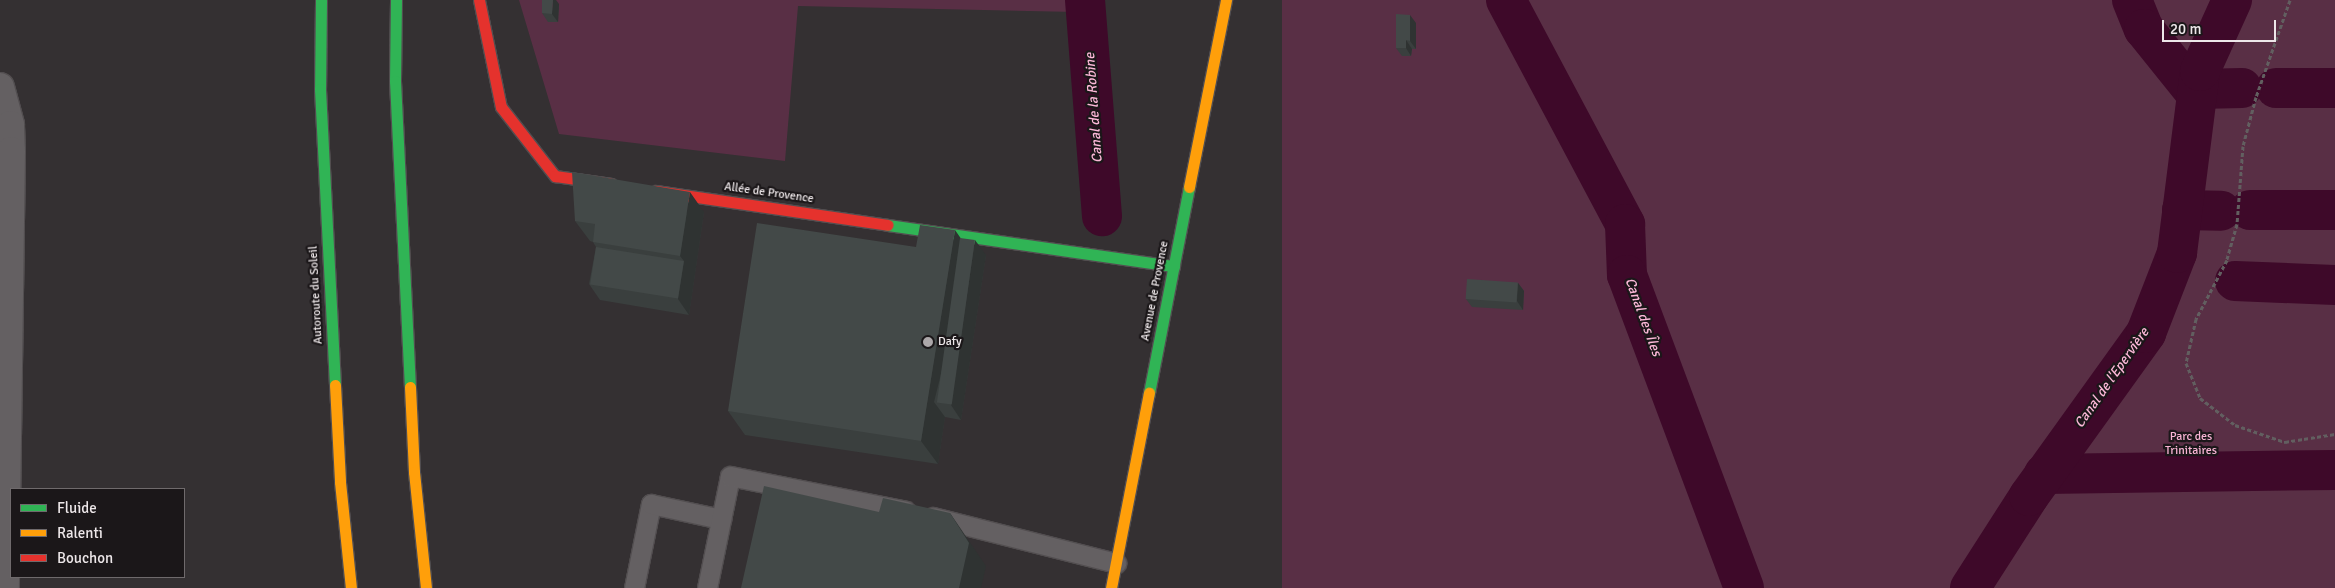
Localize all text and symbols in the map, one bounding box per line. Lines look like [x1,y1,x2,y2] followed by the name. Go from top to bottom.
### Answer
[2165,10,2279,42] scale bar
[2170,20,2201,38] text: 20 m
[1082,52,1106,164] water label: Canal de la Robine
[723,180,815,206] street label: Allée de Provence
[1138,240,1172,342] street label: Avenue de Provence
[306,245,326,345] street label: Autoroute du Soleil
[1621,275,1665,359] water label: Canal des Îles
[2071,325,2153,431] water label: Canal de l'Epervière
[938,335,962,349] place label: Dafy
[922,336,934,348] marker: Dafy
[2165,430,2217,458] park label: Parc des Trinitaires
[10,488,185,578] legend
[57,499,97,517] text: Fluide
[57,524,103,542] text: Ralenti
[57,549,113,567] text: Bouchon

